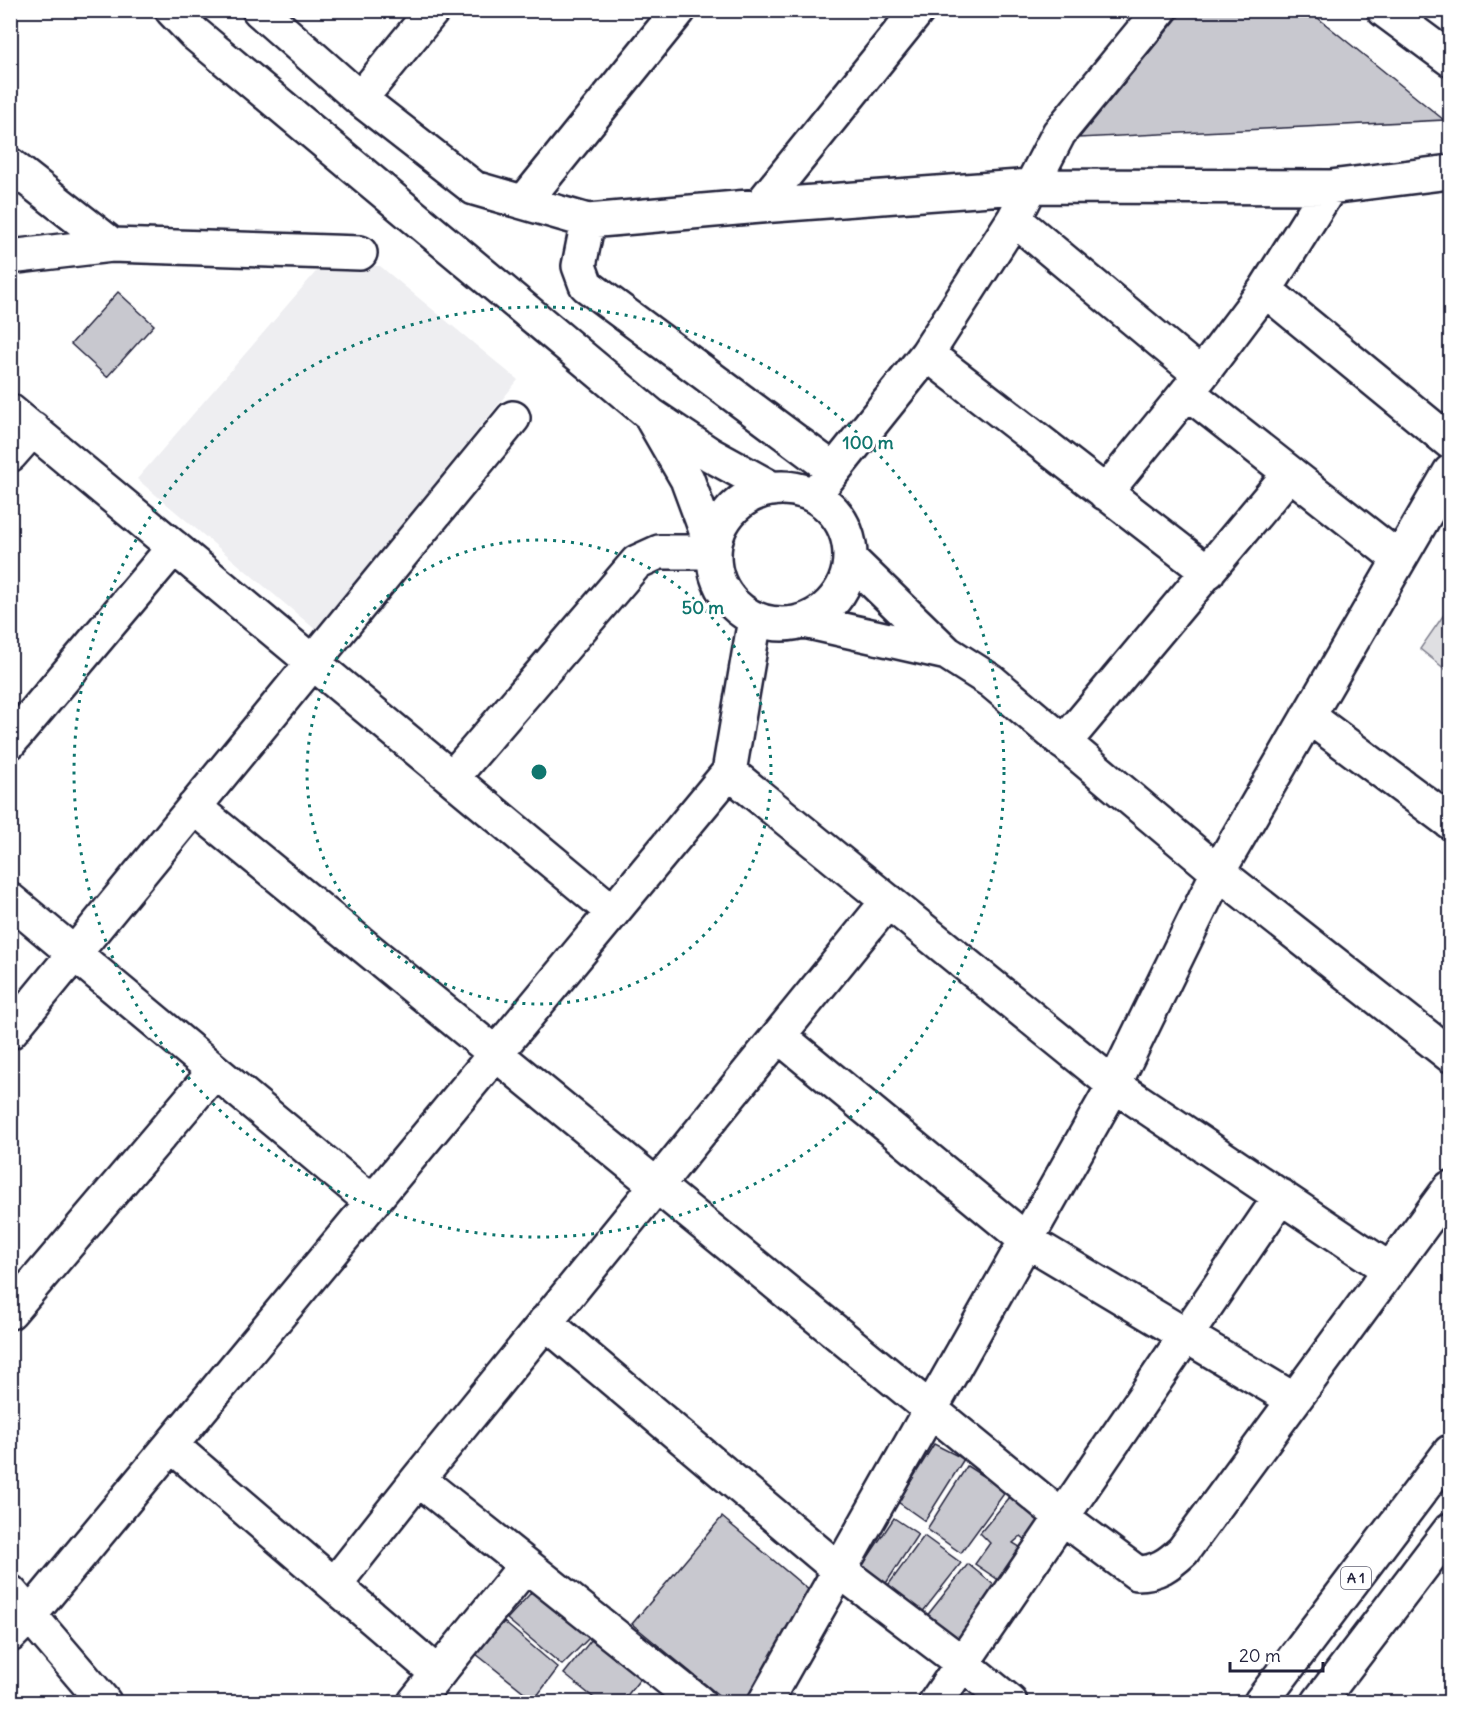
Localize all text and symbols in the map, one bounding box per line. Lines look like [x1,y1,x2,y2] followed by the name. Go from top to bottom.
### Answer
[843,431,894,454] text: 100 m
[682,596,724,619] text: 50 m
[529,762,549,782] centre of rings
[1341,1567,1371,1589] road number: A 1
[1230,1635,1323,1673] scale bar
[1239,1644,1281,1667] text: 20 m

